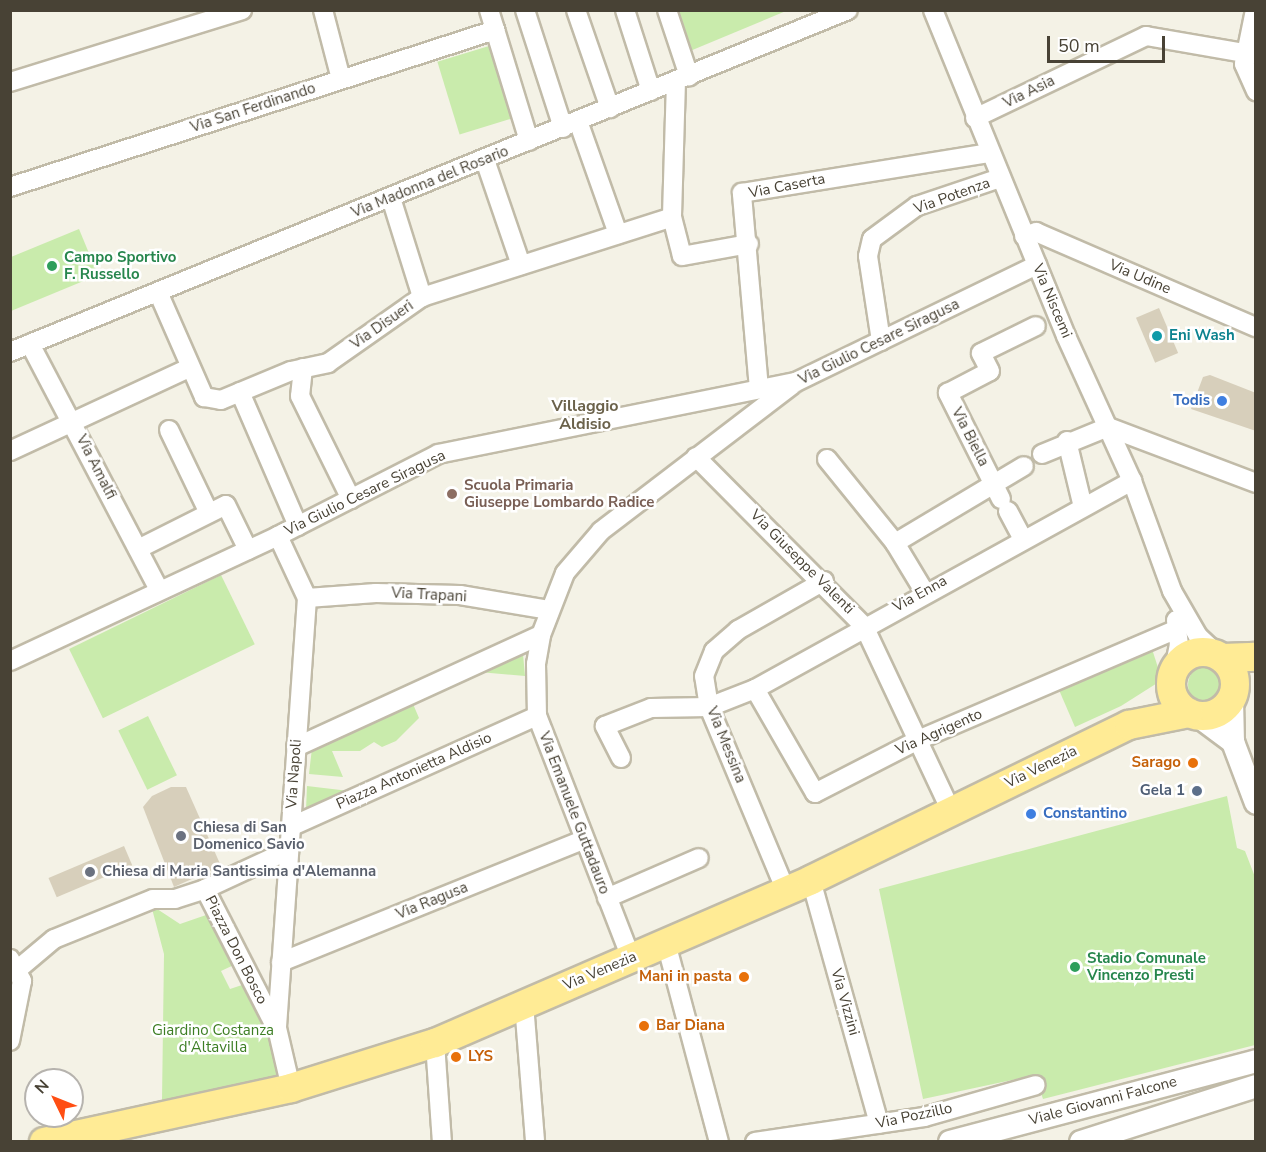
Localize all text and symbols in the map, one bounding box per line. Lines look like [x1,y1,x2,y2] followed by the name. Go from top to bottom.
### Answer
[1050,24,1168,62] scale bar
[1058,34,1100,58] text: 50 m
[1000,72,1058,112] street label: Via Asia
[188,79,318,137] street label: Via San Ferdinando
[349,142,511,222] street label: Via Madonna del Rosario
[747,170,827,202] street label: Via Caserta
[912,174,992,218] street label: Via Potenza
[64,248,176,283] place label: Campo Sportivo F. Russello
[1106,256,1174,298] street label: Via Udine
[45,259,59,273] marker: Campo Sportivo F. Russello
[1028,261,1076,341] street label: Via Niscemi
[796,295,962,389] street label: Via Giulio Cesare Siragusa
[347,297,417,353] street label: Via Disueri
[1169,327,1235,345] place label: Eni Wash
[1150,329,1164,343] marker: Eni Wash
[1173,392,1210,410] place label: Todis
[1215,394,1229,408] marker: Todis
[551,396,619,434] district label: Villaggio Aldisio
[947,404,993,470] street label: Via Biella
[72,432,120,502] street label: Via Amalfi
[282,446,448,540] street label: Via Giulio Cesare Siragusa
[464,476,654,511] place label: Scuola Primaria Giuseppe Lombardo Radice
[445,487,459,501] marker: Scuola Primaria Giuseppe Lombardo Radice
[746,506,858,618] street label: Via Giuseppe Valenti
[890,572,950,616] street label: Via Enna
[391,584,467,606] street label: Via Trapani
[703,704,749,786] street label: Via Messina
[893,705,985,759] street label: Via Agrigento
[334,729,494,813] street label: Piazza Antonietta Aldisio
[535,729,613,897] street label: Via Emanuele Guttadauro
[283,739,305,809] street label: Via Napoli
[1002,742,1080,792] street label: Via Venezia
[1132,754,1181,772] place label: Sarago
[1186,756,1200,770] marker: Sarago
[1140,782,1185,800] place label: Gela 1
[1190,784,1204,798] marker: Gela 1
[1043,805,1127,823] place label: Constantino
[1024,807,1038,821] marker: Constantino
[193,818,305,853] place label: Chiesa di San Domenico Savio
[174,829,188,843] marker: Chiesa di San Domenico Savio
[102,863,376,881] place label: Chiesa di Maria Santissima d'Alemanna
[83,865,97,879] marker: Chiesa di Maria Santissima d'Alemanna
[393,878,471,924] street label: Via Ragusa
[201,893,271,1007] street label: Piazza Don Bosco
[561,947,639,995] street label: Via Venezia
[1087,949,1206,984] place label: Stadio Comunale Vincenzo Presti
[1068,960,1082,974] marker: Stadio Comunale Vincenzo Presti
[827,966,863,1038] street label: Via Vizzini
[639,968,732,986] place label: Mani in pasta
[737,970,751,984] marker: Mani in pasta
[656,1017,725,1035] place label: Bar Diana
[637,1019,651,1033] marker: Bar Diana
[152,1021,274,1056] park label: Giardino Costanza d'Altavilla
[468,1048,493,1066] place label: LYS
[449,1050,463,1064] marker: LYS
[24,1068,84,1128] north arrow
[1027,1073,1179,1129] street label: Viale Giovanni Falcone
[30,1075,54,1099] text: N
[874,1099,954,1133] street label: Via Pozzillo

